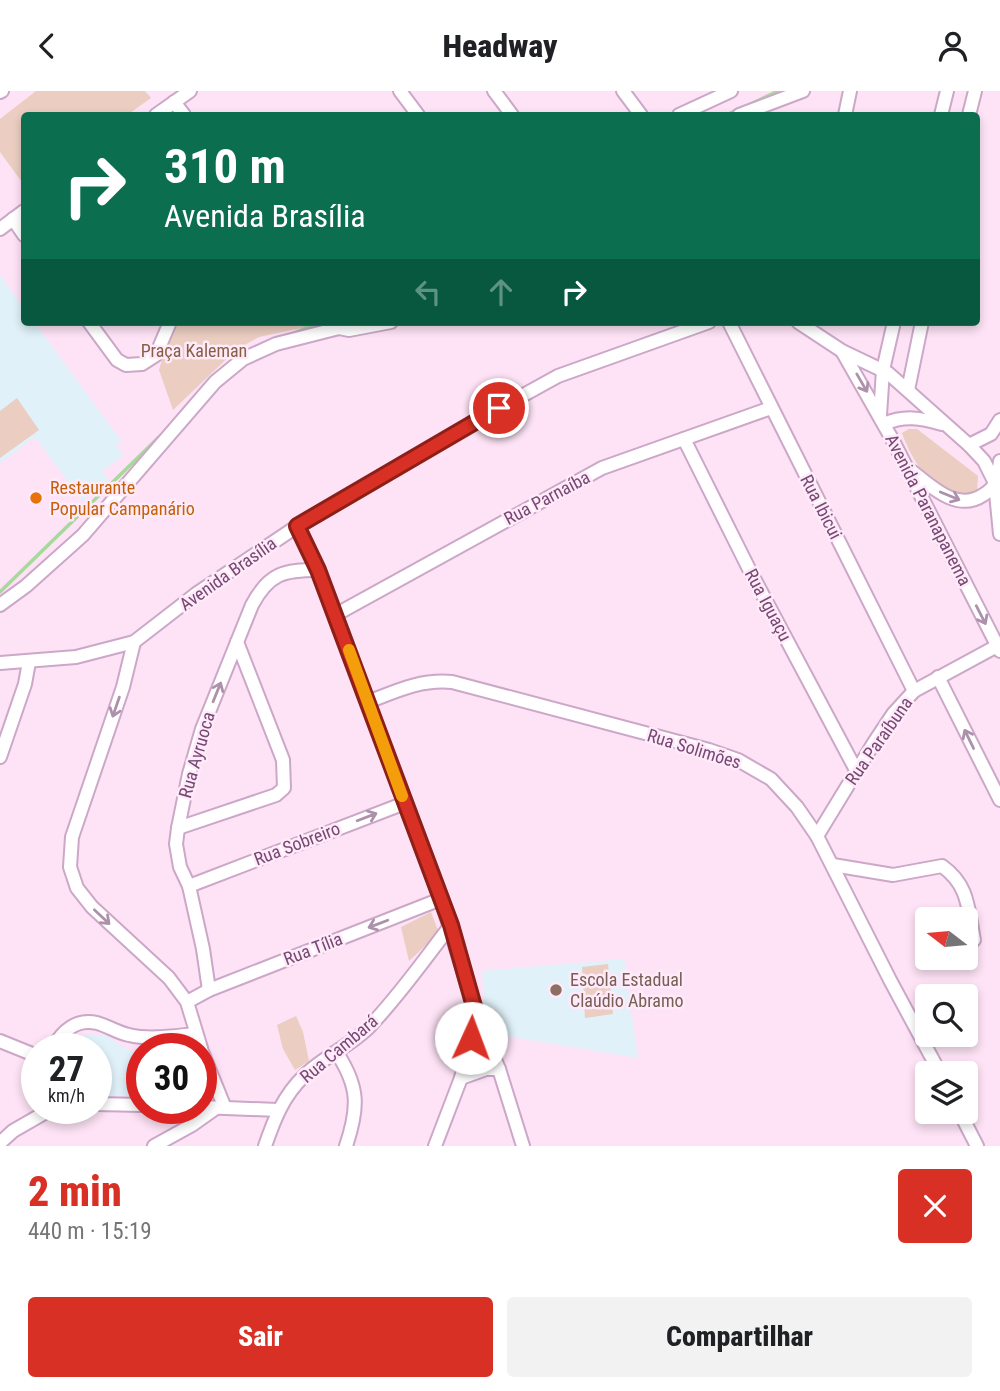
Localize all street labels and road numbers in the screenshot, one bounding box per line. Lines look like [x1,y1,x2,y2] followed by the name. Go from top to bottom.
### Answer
[881,431,976,589] street label: Avenida Paranapanema
[500,466,593,529] street label: Rua Parnaíba
[796,471,847,543] street label: Rua Ibicui
[175,532,280,615] street label: Avenida Brasília
[741,565,796,644] street label: Rua Iguaçu
[841,693,917,789] street label: Rua Paraíbuna
[174,709,219,800] street label: Rua Ayruoca
[645,724,744,773] street label: Rua Solimões
[251,818,343,870] street label: Rua Sobreiro
[281,928,345,969] street label: Rua Tília
[296,1010,382,1087] street label: Rua Cambará

